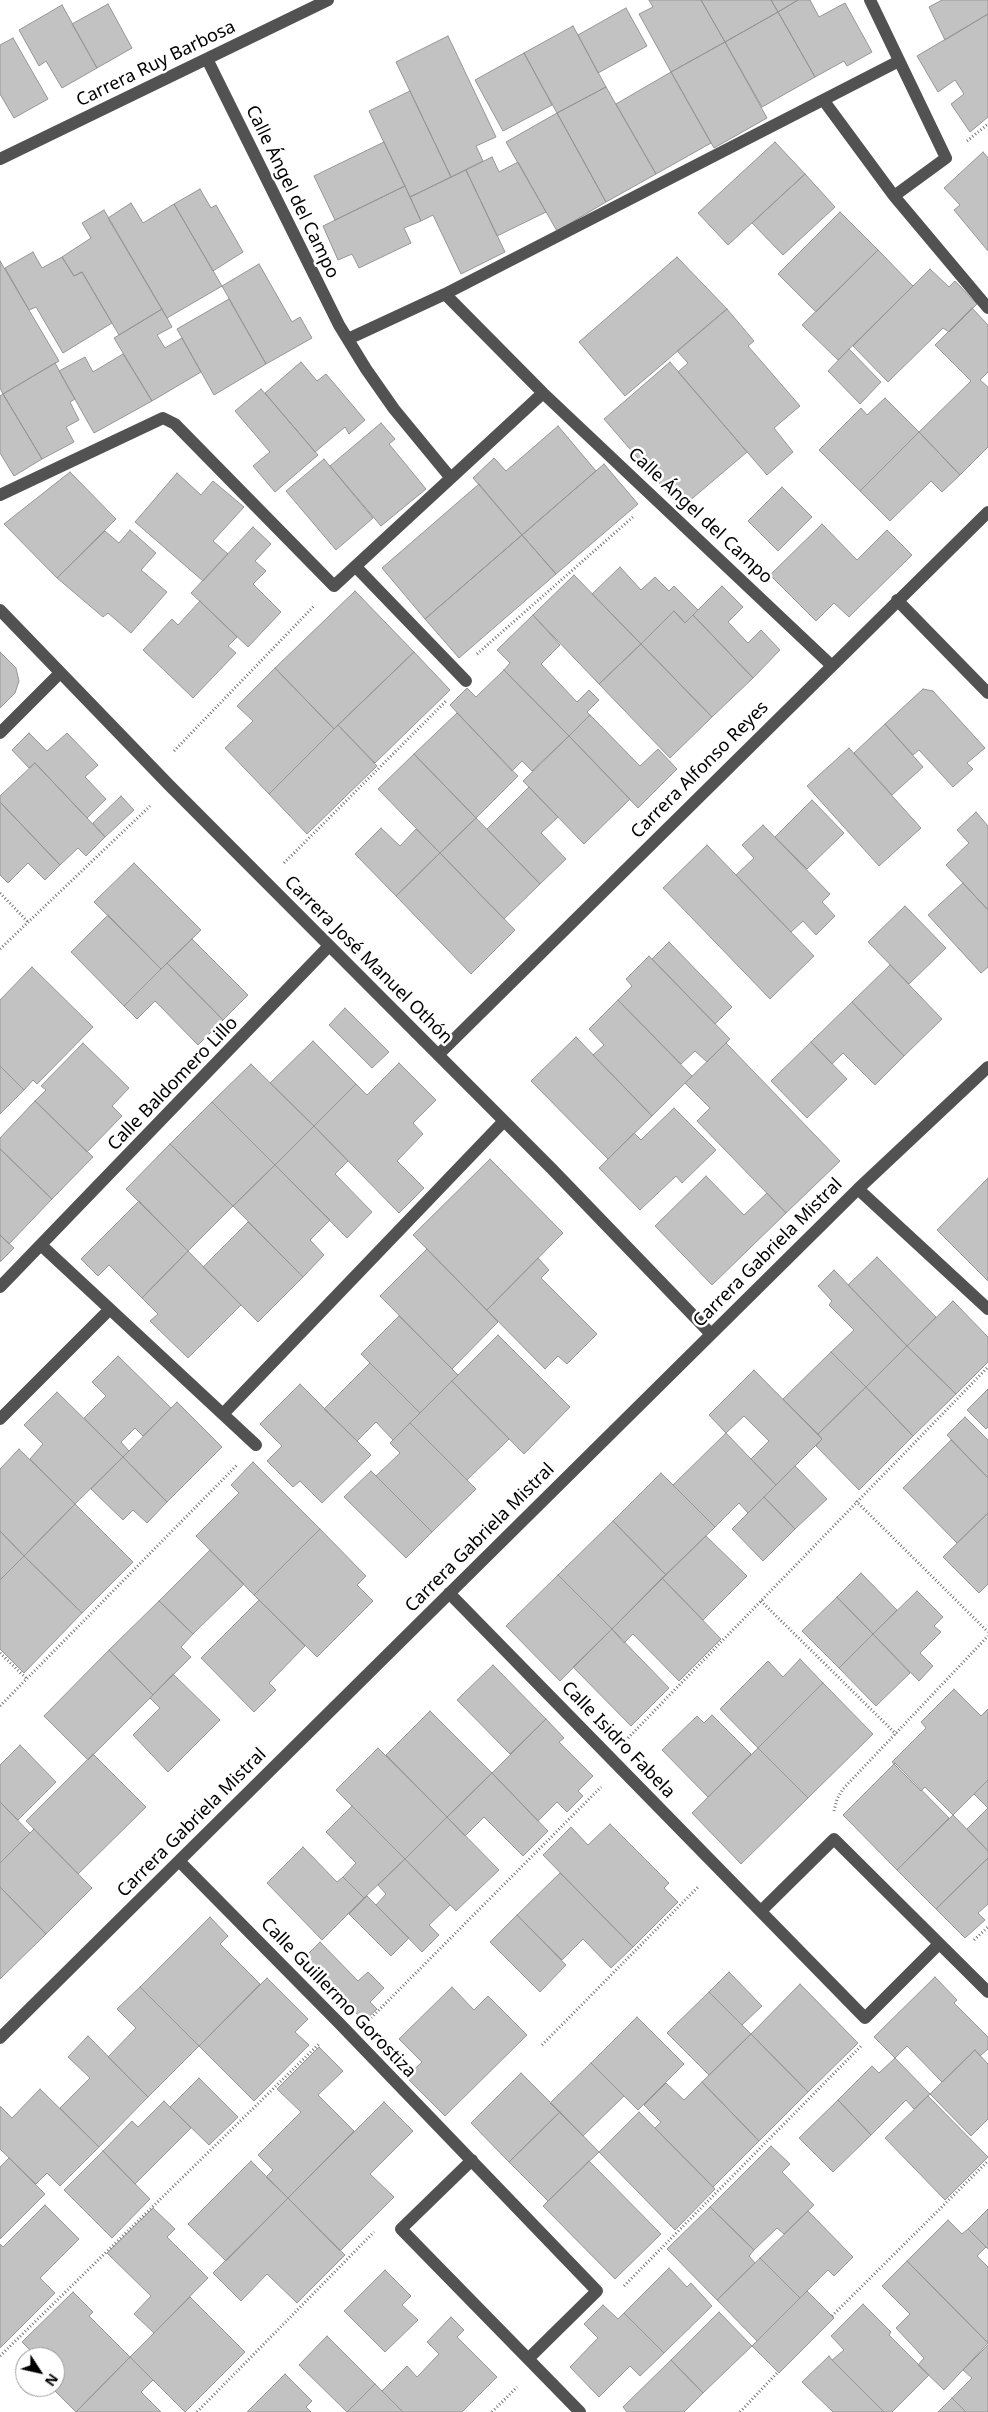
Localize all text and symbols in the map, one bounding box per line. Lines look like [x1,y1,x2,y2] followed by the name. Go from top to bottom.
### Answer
[73,16,239,112] street label: Carrera Ruy Barbosa
[241,102,343,282] street label: Calle Ángel del Campo
[623,443,777,589] street label: Calle Ángel del Campo
[627,697,773,843] street label: Carrera Alfonso Reyes
[279,871,457,1049] street label: Carrera José Manuel Othón
[103,1013,243,1155] street label: Calle Baldomero Lillo
[689,1174,847,1332] street label: Carrera Gabriela Mistral
[401,1459,559,1617] street label: Carrera Gabriela Mistral
[557,1677,679,1803] street label: Calle Isidro Fabela
[113,1744,271,1902] street label: Carrera Gabriela Mistral
[256,1914,420,2082] street label: Calle Guillermo Gorostiza
[15,2347,65,2397] north arrow
[41,2370,63,2390] text: N

